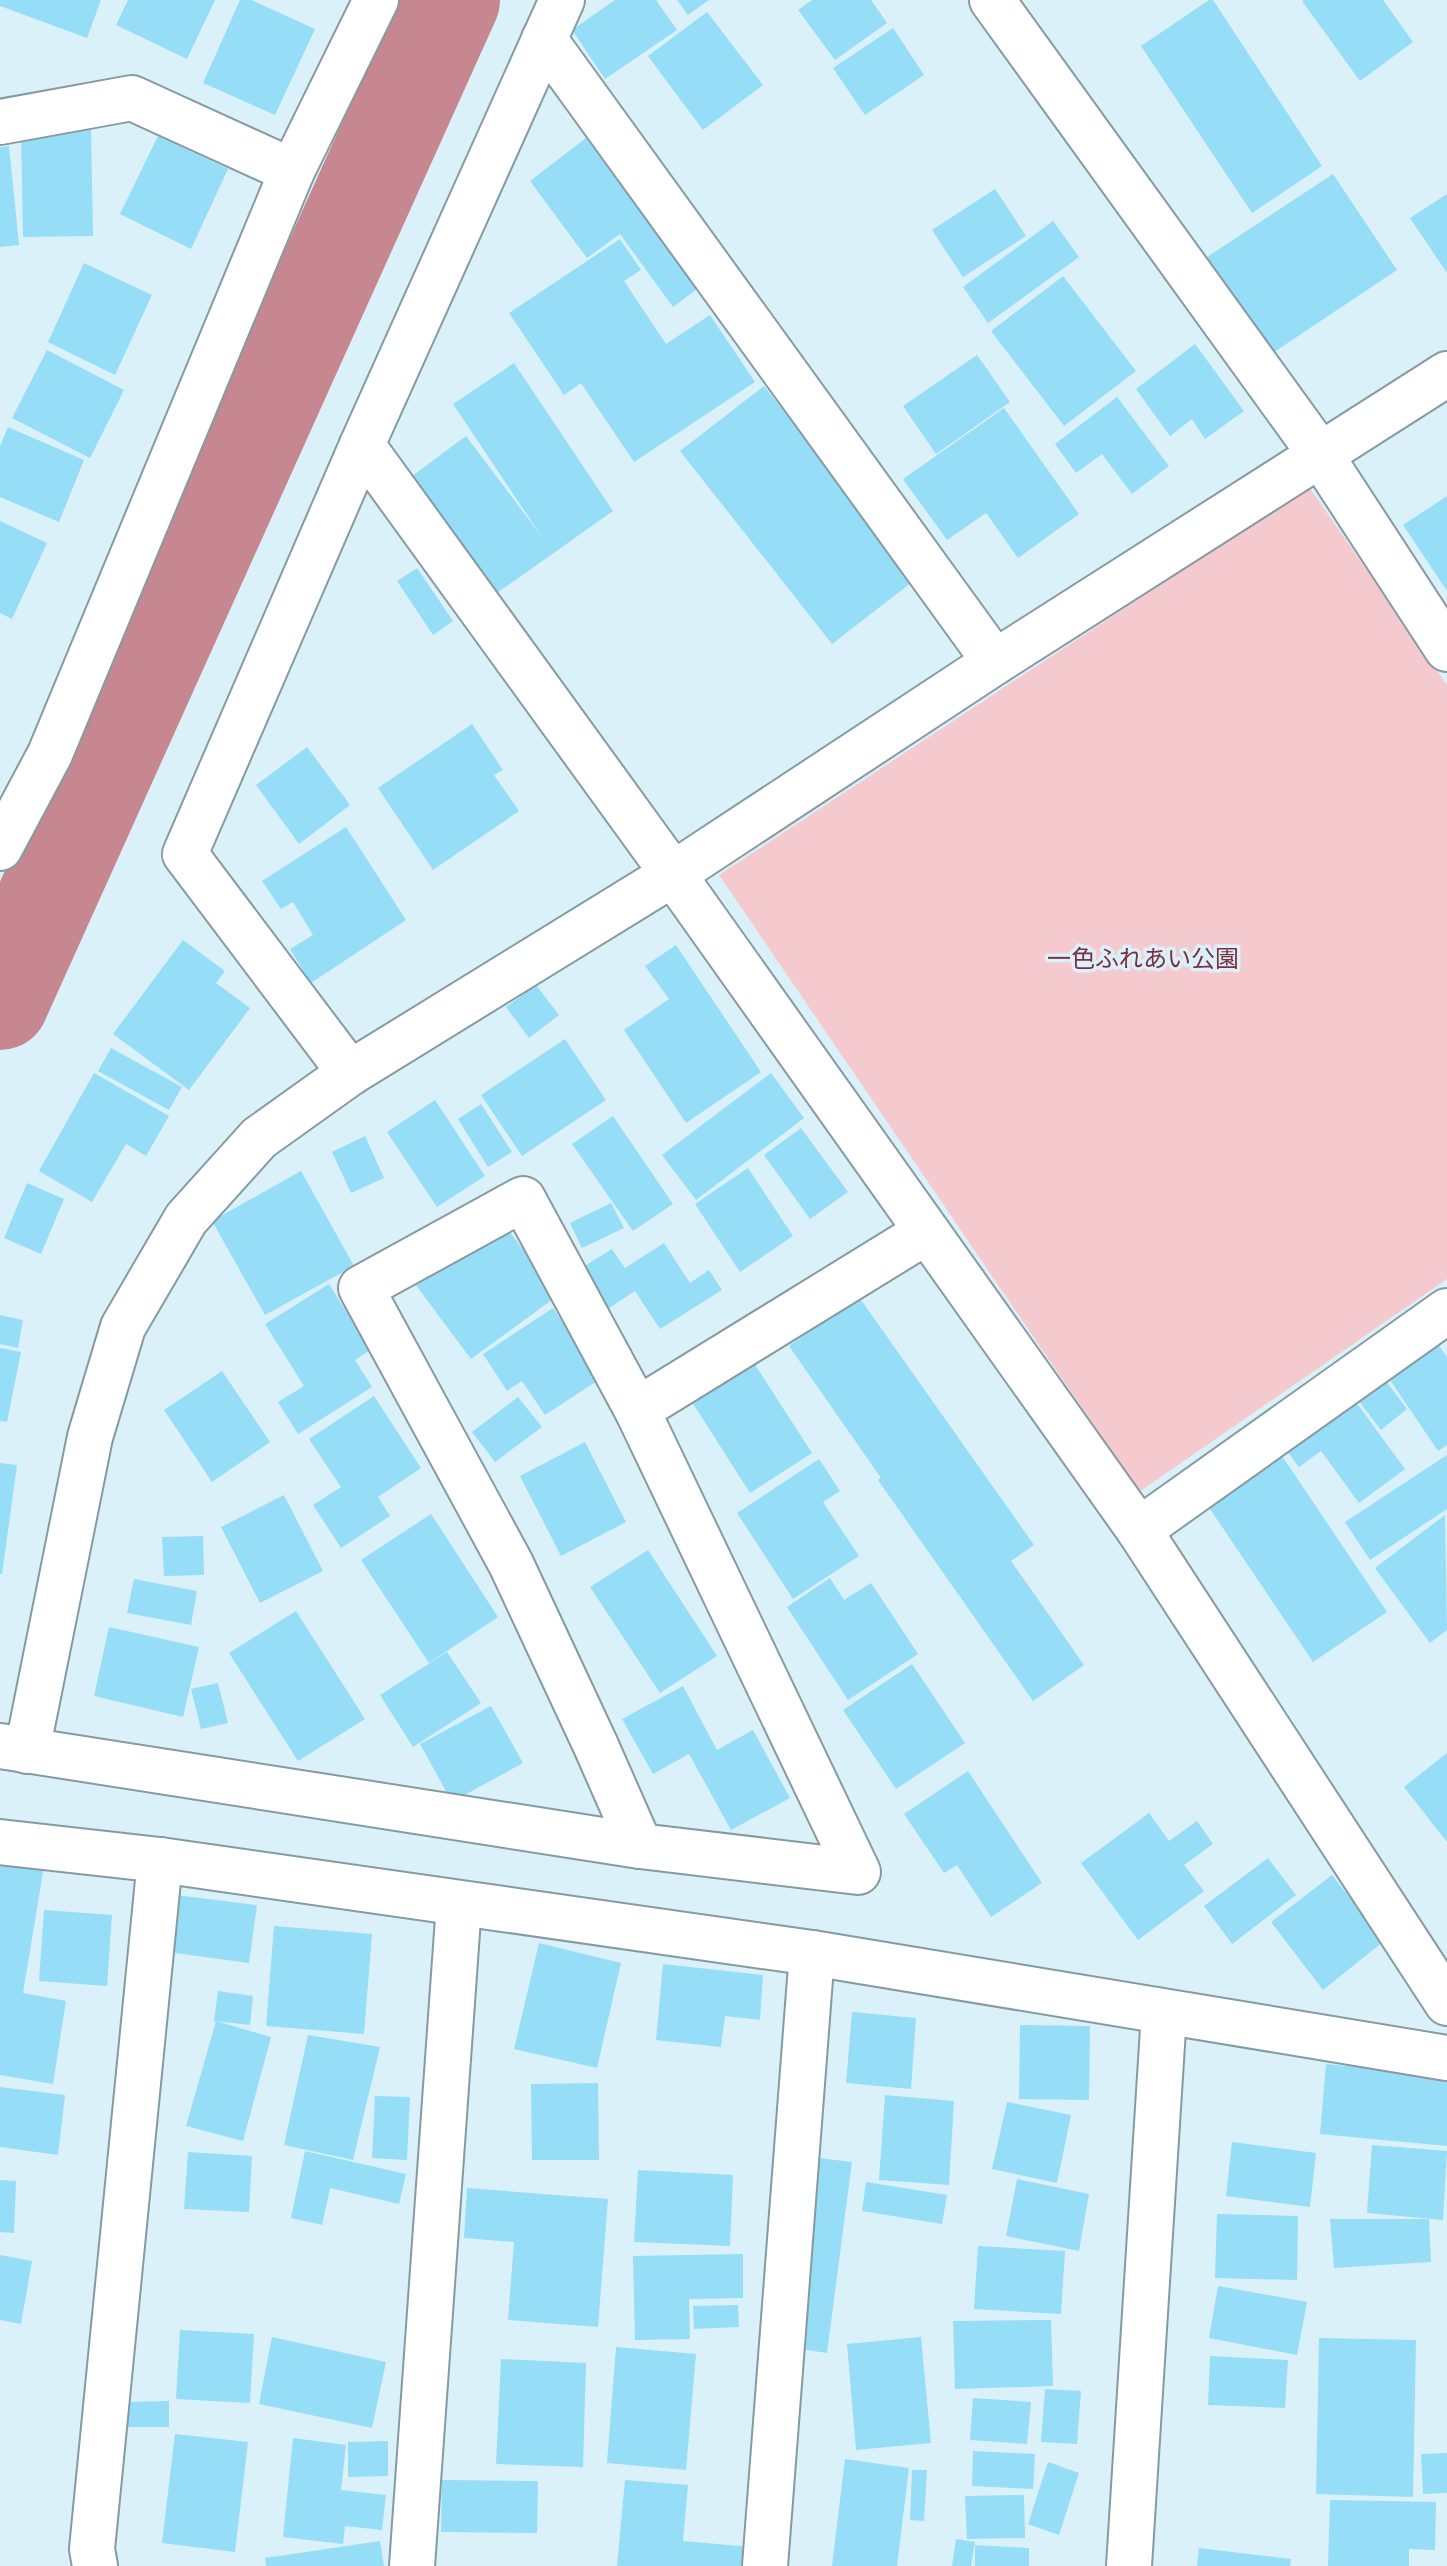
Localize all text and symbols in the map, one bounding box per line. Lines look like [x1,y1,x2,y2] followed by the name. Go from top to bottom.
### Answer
[1047,944,1239,973] park label: 一色ふれあい公園

